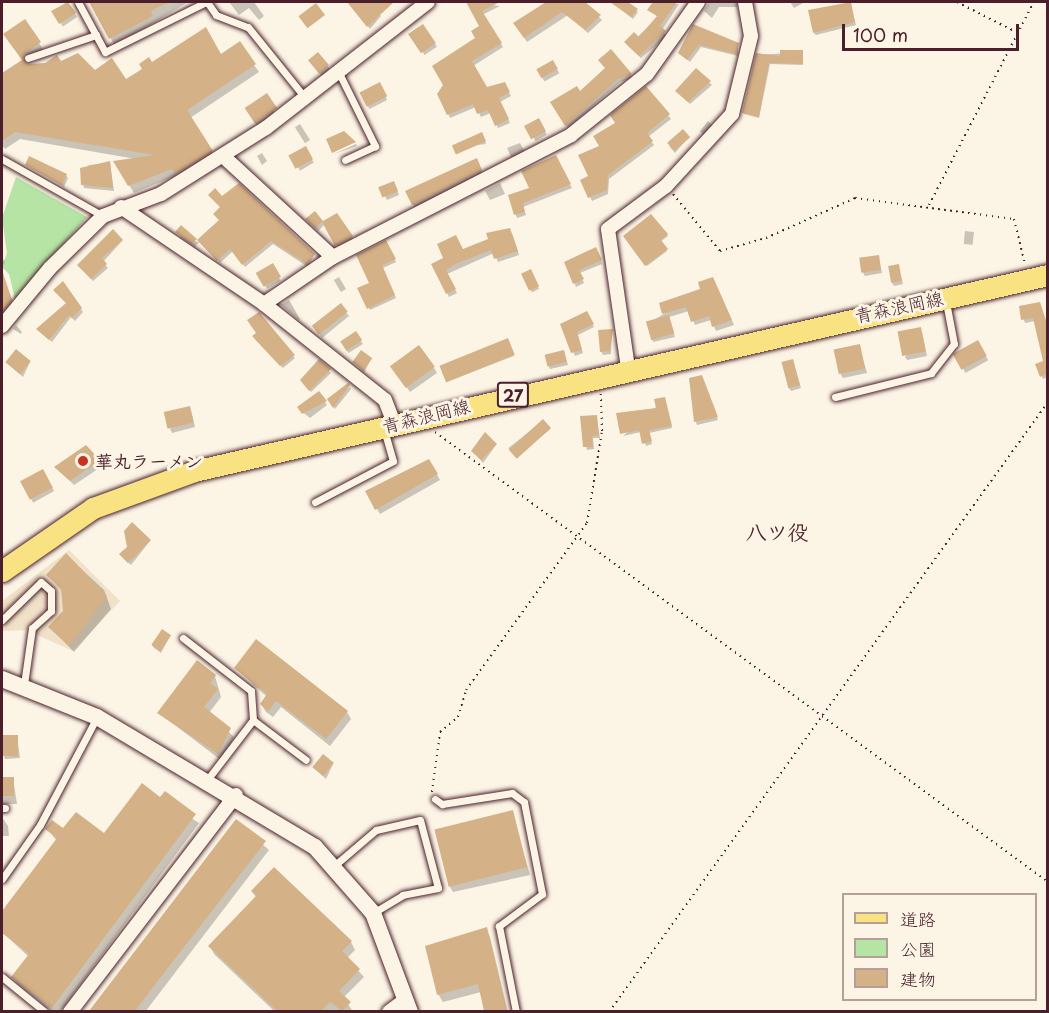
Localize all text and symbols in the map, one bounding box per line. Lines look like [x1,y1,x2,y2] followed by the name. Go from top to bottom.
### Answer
[845,12,1022,50] scale bar
[853,21,908,48] text: 100 m
[853,287,945,327] street label: 青森浪岡線
[496,382,530,408] road number: 27
[380,395,472,437] street label: 青森浪岡線
[95,450,203,472] place label: 華丸ラーメン
[76,454,90,468] marker: 華丸ラーメン
[746,518,808,544] district label: 八ツ役
[842,893,1037,1001] legend
[900,905,936,932] text: 道路
[900,935,936,962] text: 公園
[900,965,936,992] text: 建物

